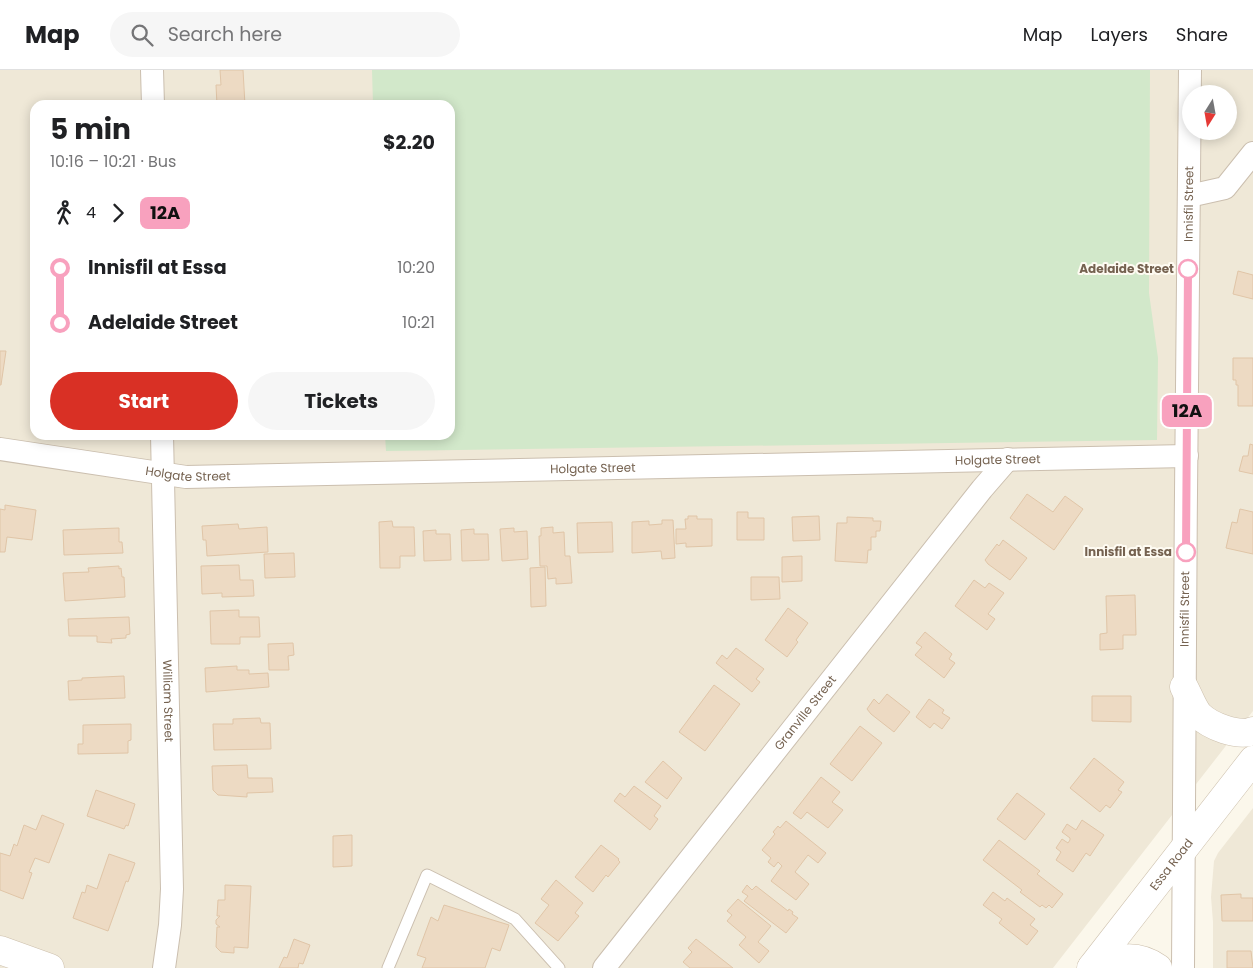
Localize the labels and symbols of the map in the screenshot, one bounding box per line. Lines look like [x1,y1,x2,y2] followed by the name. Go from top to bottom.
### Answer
[1182,85,1238,140] north arrow
[1180,166,1197,242] street label: Innisfil Street
[1178,259,1198,279] marker: Adelaide Street
[1079,260,1174,277] place label: Adelaide Street
[1158,395,1216,427] line badge: 12A
[955,450,1041,469] street label: Holgate Street
[550,459,636,477] street label: Holgate Street
[144,462,231,485] street label: Holgate Street
[1176,542,1196,562] marker: Innisfil at Essa
[1085,543,1172,560] place label: Innisfil at Essa
[1176,571,1193,647] street label: Innisfil Street
[159,660,178,742] street label: William Street
[770,672,840,754] street label: Granville Street
[1146,835,1197,894] street label: Essa Road

